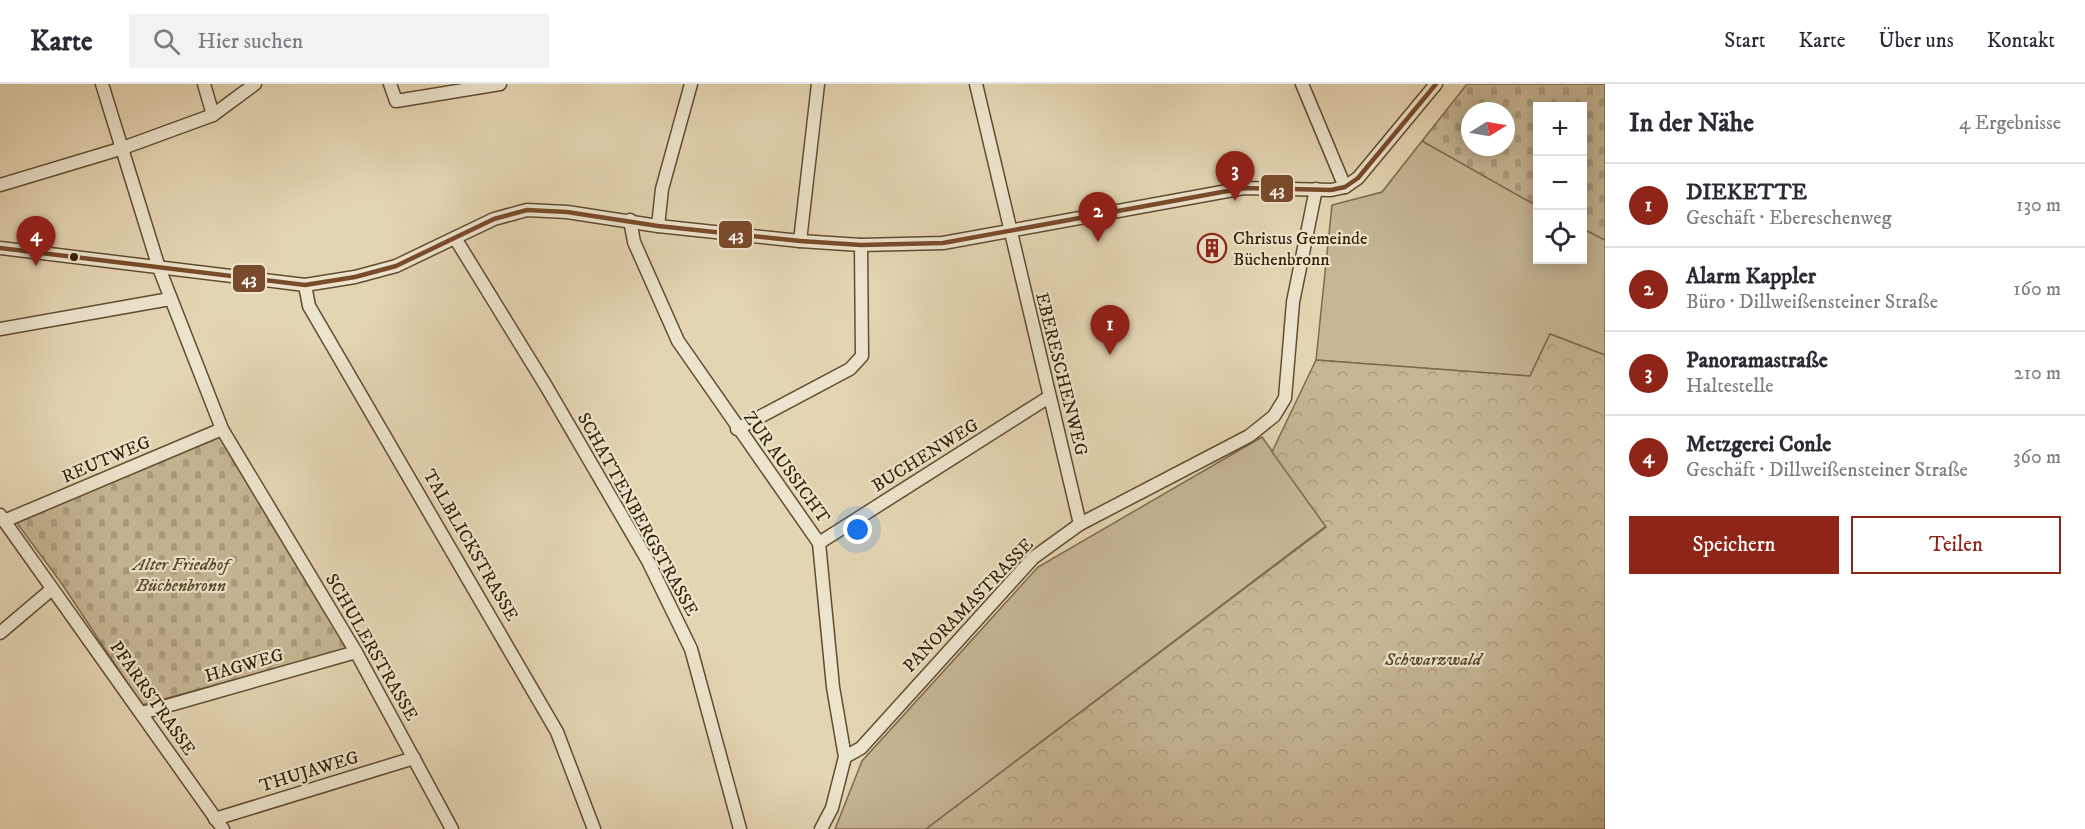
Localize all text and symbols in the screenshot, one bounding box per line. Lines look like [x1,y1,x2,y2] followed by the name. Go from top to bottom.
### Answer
[129,14,549,68] search box
[30,24,93,59] text: Karte
[150,25,183,58] icon: search
[198,28,303,55] text: Hier suchen
[1724,28,1766,54] text: Start
[1799,28,1845,54] text: Karte
[1878,28,1954,54] text: Über uns
[1987,28,2055,54] text: Kontakt
[1461,102,1515,156] north arrow
[1533,102,1587,264] map controls
[1533,102,1587,156] button: +
[1629,107,1754,140] text: In der Nähe
[1959,111,2061,136] text: 4 Ergebnisse
[1216,152,1254,201] pin: 3
[1533,156,1587,210] button: −
[1260,174,1294,203] line badge: 43
[1686,179,1807,206] text: DIEKETTE
[1268,180,1285,200] text: 43
[1078,192,1118,242] pin: 2
[1645,193,1652,218] text: 1
[2016,193,2061,218] text: 130 m
[1686,206,1891,231] text: Geschäft · Ebereschenweg
[1533,210,1587,264] button: locate
[16,216,56,266] pin: 4
[718,220,753,249] line badge: 43
[727,225,744,245] text: 43
[1233,228,1367,271] place label: Christus Gemeinde Büchenbronn
[1196,232,1228,264] building icon: Christus Gemeinde Büchenbronn
[68,251,80,263] unlabelled marker
[1686,263,1816,290] text: Alarm Kappler
[232,264,266,293] line badge: 43
[240,269,257,289] text: 43
[1644,277,1653,302] text: 2
[2013,277,2061,302] text: 160 m
[1030,290,1092,459] street label: EBERESCHENWEG
[1686,290,1938,315] text: Büro · Dillweißensteiner Straße
[1090,306,1130,355] pin: 1
[1686,347,1828,374] text: Panoramastraße
[1645,361,1652,386] text: 3
[2014,361,2061,386] text: 210 m
[1686,374,1774,399] text: Haltestelle
[738,407,834,528] street label: ZUR AUSSICHT
[572,409,702,620] street label: SCHATTENBERGSTRASSE
[868,414,983,497] street label: BUCHENWEG
[59,431,154,488] street label: REUTWEG
[1686,431,1831,458] text: Metzgerei Conle
[1643,445,1654,470] text: 4
[2013,445,2061,470] text: 360 m
[1686,458,1968,483] text: Geschäft · Dillweißensteiner Straße
[418,466,523,626] street label: TALBLICKSTRASSE
[843,515,872,544] your location
[1629,516,1839,574] button: Speichern
[1851,516,2061,574] button: Teilen
[899,534,1039,677] street label: PANORAMASTRASSE
[131,554,233,597] park label: Alter Friedhof Büchenbronn
[320,570,422,725] street label: SCHULERSTRASSE
[105,637,200,760] street label: PFARRSTRASSE
[202,644,287,688] street label: HAGWEG
[1384,649,1484,671] park label: Schwarzwald
[257,746,362,797] street label: THUJAWEG

